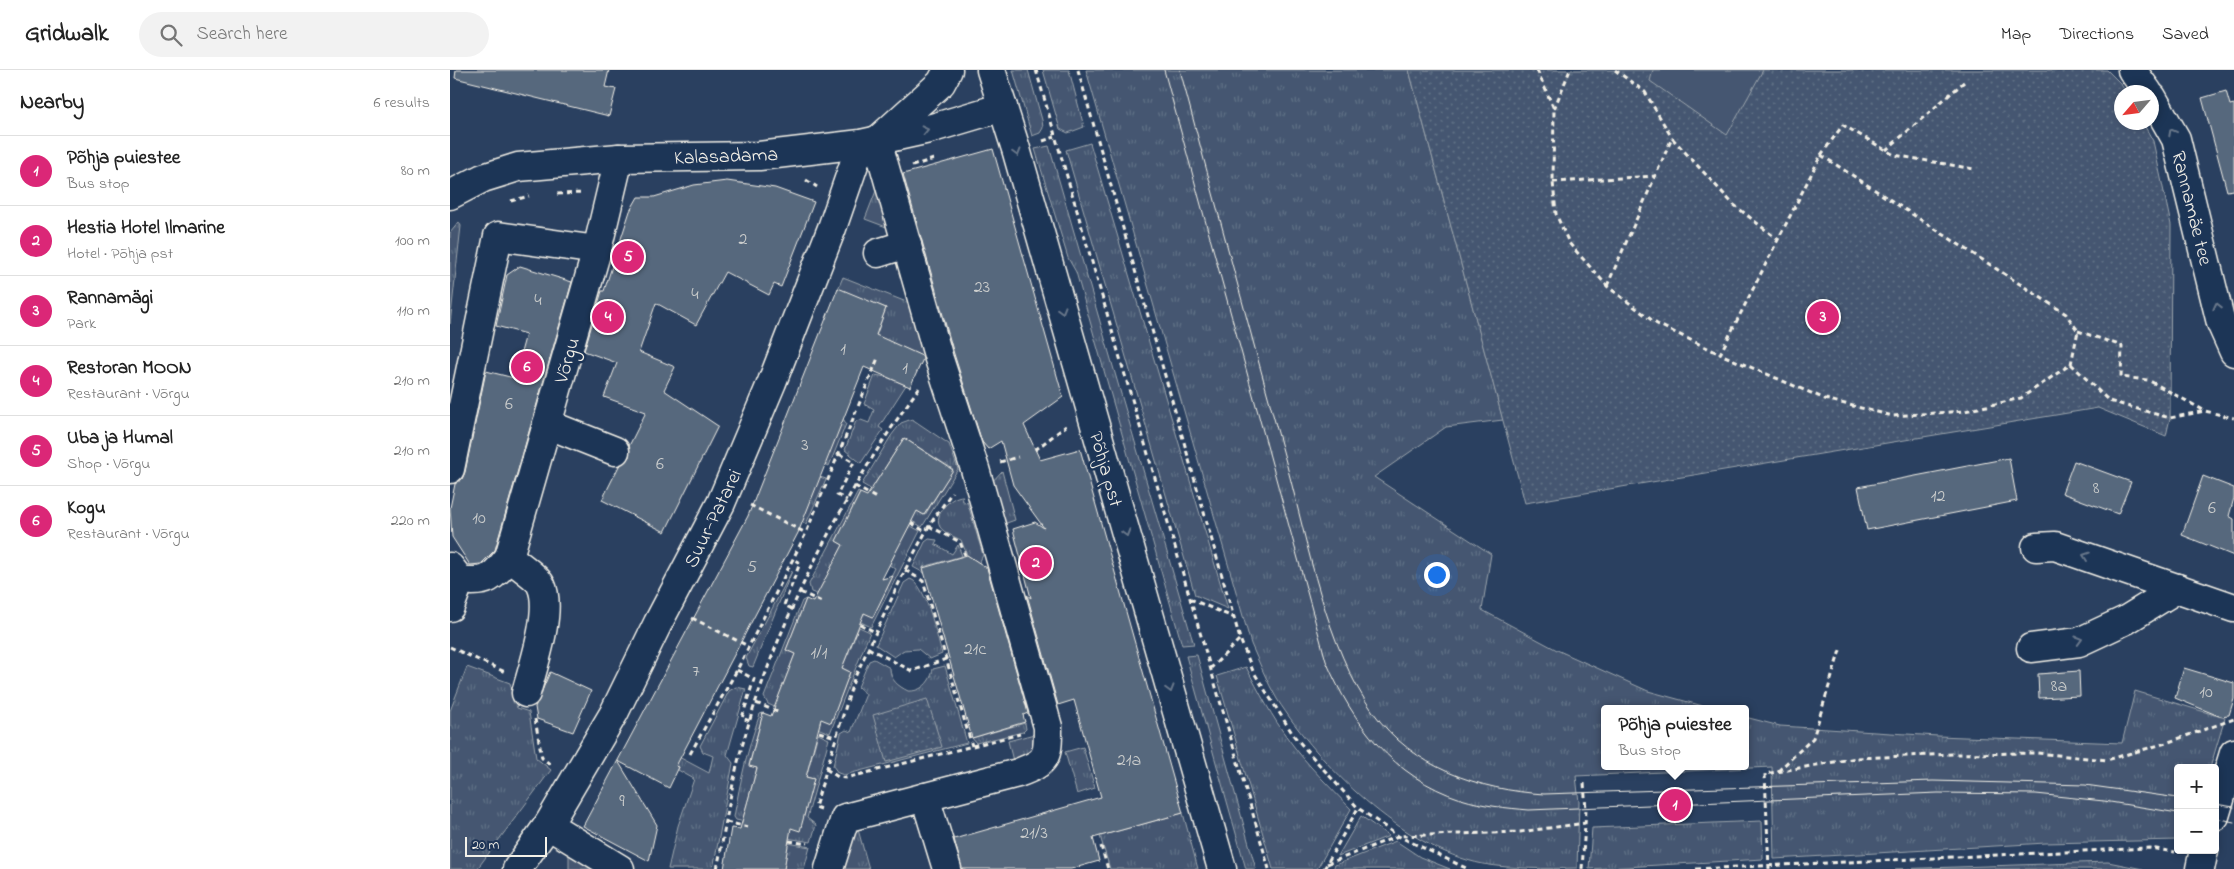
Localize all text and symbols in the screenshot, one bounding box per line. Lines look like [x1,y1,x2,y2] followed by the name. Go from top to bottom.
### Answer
[139,12,489,57] search box
[25,17,109,52] text: Gridwalk
[157,21,185,49] icon: search
[197,21,288,48] text: Search here
[2001,22,2031,48] text: Map
[2059,22,2134,48] text: Directions
[2162,22,2209,48] text: Saved
[2114,85,2159,130] north arrow
[20,88,84,118] text: Nearby
[373,91,430,115] text: 6 results
[921,125,930,136] one-way arrow
[2168,128,2178,137] one-way arrow
[674,141,779,174] street label: Kalasadama
[67,145,180,172] text: Põhja puiestee
[1011,149,1022,158] one-way arrow
[2162,149,2219,269] street label: Rannamäe tee
[33,159,39,183] text: 1
[401,159,430,183] text: 80 m
[67,172,130,196] text: Bus stop
[67,215,225,242] text: Hestia Hotel Ilmarine
[739,227,748,253] house number: 2
[32,229,40,253] text: 2
[395,229,430,253] text: 100 m
[612,238,644,276] pin: 5
[67,242,173,266] text: Hotel · Põhja pst
[974,275,990,301] house number: 23
[691,282,699,308] house number: 4
[67,285,153,312] text: Rannamägi
[534,288,542,314] house number: 4
[592,298,624,336] pin: 4
[1807,298,1839,336] pin: 3
[33,299,39,323] text: 3
[396,299,430,323] text: 110 m
[2212,302,2223,311] one-way arrow
[1056,305,1066,313] one-way arrow
[67,312,96,336] text: Park
[548,334,590,388] street label: Võrgu
[840,337,846,363] house number: 1
[511,348,543,386] pin: 6
[67,355,192,382] text: Restoran MOON
[902,356,908,382] house number: 1
[33,369,39,393] text: 4
[394,369,430,393] text: 210 m
[67,382,190,406] text: Restaurant · Võrgu
[505,392,513,418] house number: 6
[67,425,173,452] text: Uba ja Humal
[1080,429,1129,511] street label: Põhja pst
[801,433,809,459] house number: 3
[31,439,41,463] text: 5
[394,439,430,463] text: 210 m
[67,452,150,476] text: Shop · Võrgu
[656,452,664,478] house number: 6
[678,465,751,573] street label: Suur-Patarei
[2093,476,2100,502] house number: 8
[1931,484,1945,510] house number: 12
[67,495,105,522] text: Kogu
[2208,496,2216,522] house number: 6
[472,506,486,532] house number: 10
[32,509,40,533] text: 6
[391,509,430,533] text: 220 m
[67,522,190,546] text: Restaurant · Võrgu
[1120,529,1130,537] one-way arrow
[1020,544,1052,582] pin: 2
[2083,552,2091,562] one-way arrow
[747,555,757,581] house number: 5
[1424,562,1450,588] your location
[2074,636,2082,646] one-way arrow
[964,637,986,663] house number: 21c
[810,641,828,667] house number: 1/1
[692,659,700,685] house number: 7
[2051,674,2067,700] house number: 8a
[2199,680,2213,706] house number: 10
[1165,685,1175,693] one-way arrow
[1601,705,1749,770] popup
[1618,712,1732,739] text: Põhja puiestee
[1618,739,1681,763] text: Bus stop
[1117,748,1141,774] house number: 21a
[2174,764,2219,854] map controls
[2174,764,2219,809] button: +
[1659,786,1691,824] pin: 1
[619,789,625,815] house number: 9
[2174,809,2219,854] button: −
[1020,821,1048,847] house number: 21/3
[465,834,548,857] scale bar
[472,835,499,856] text: 20 m

